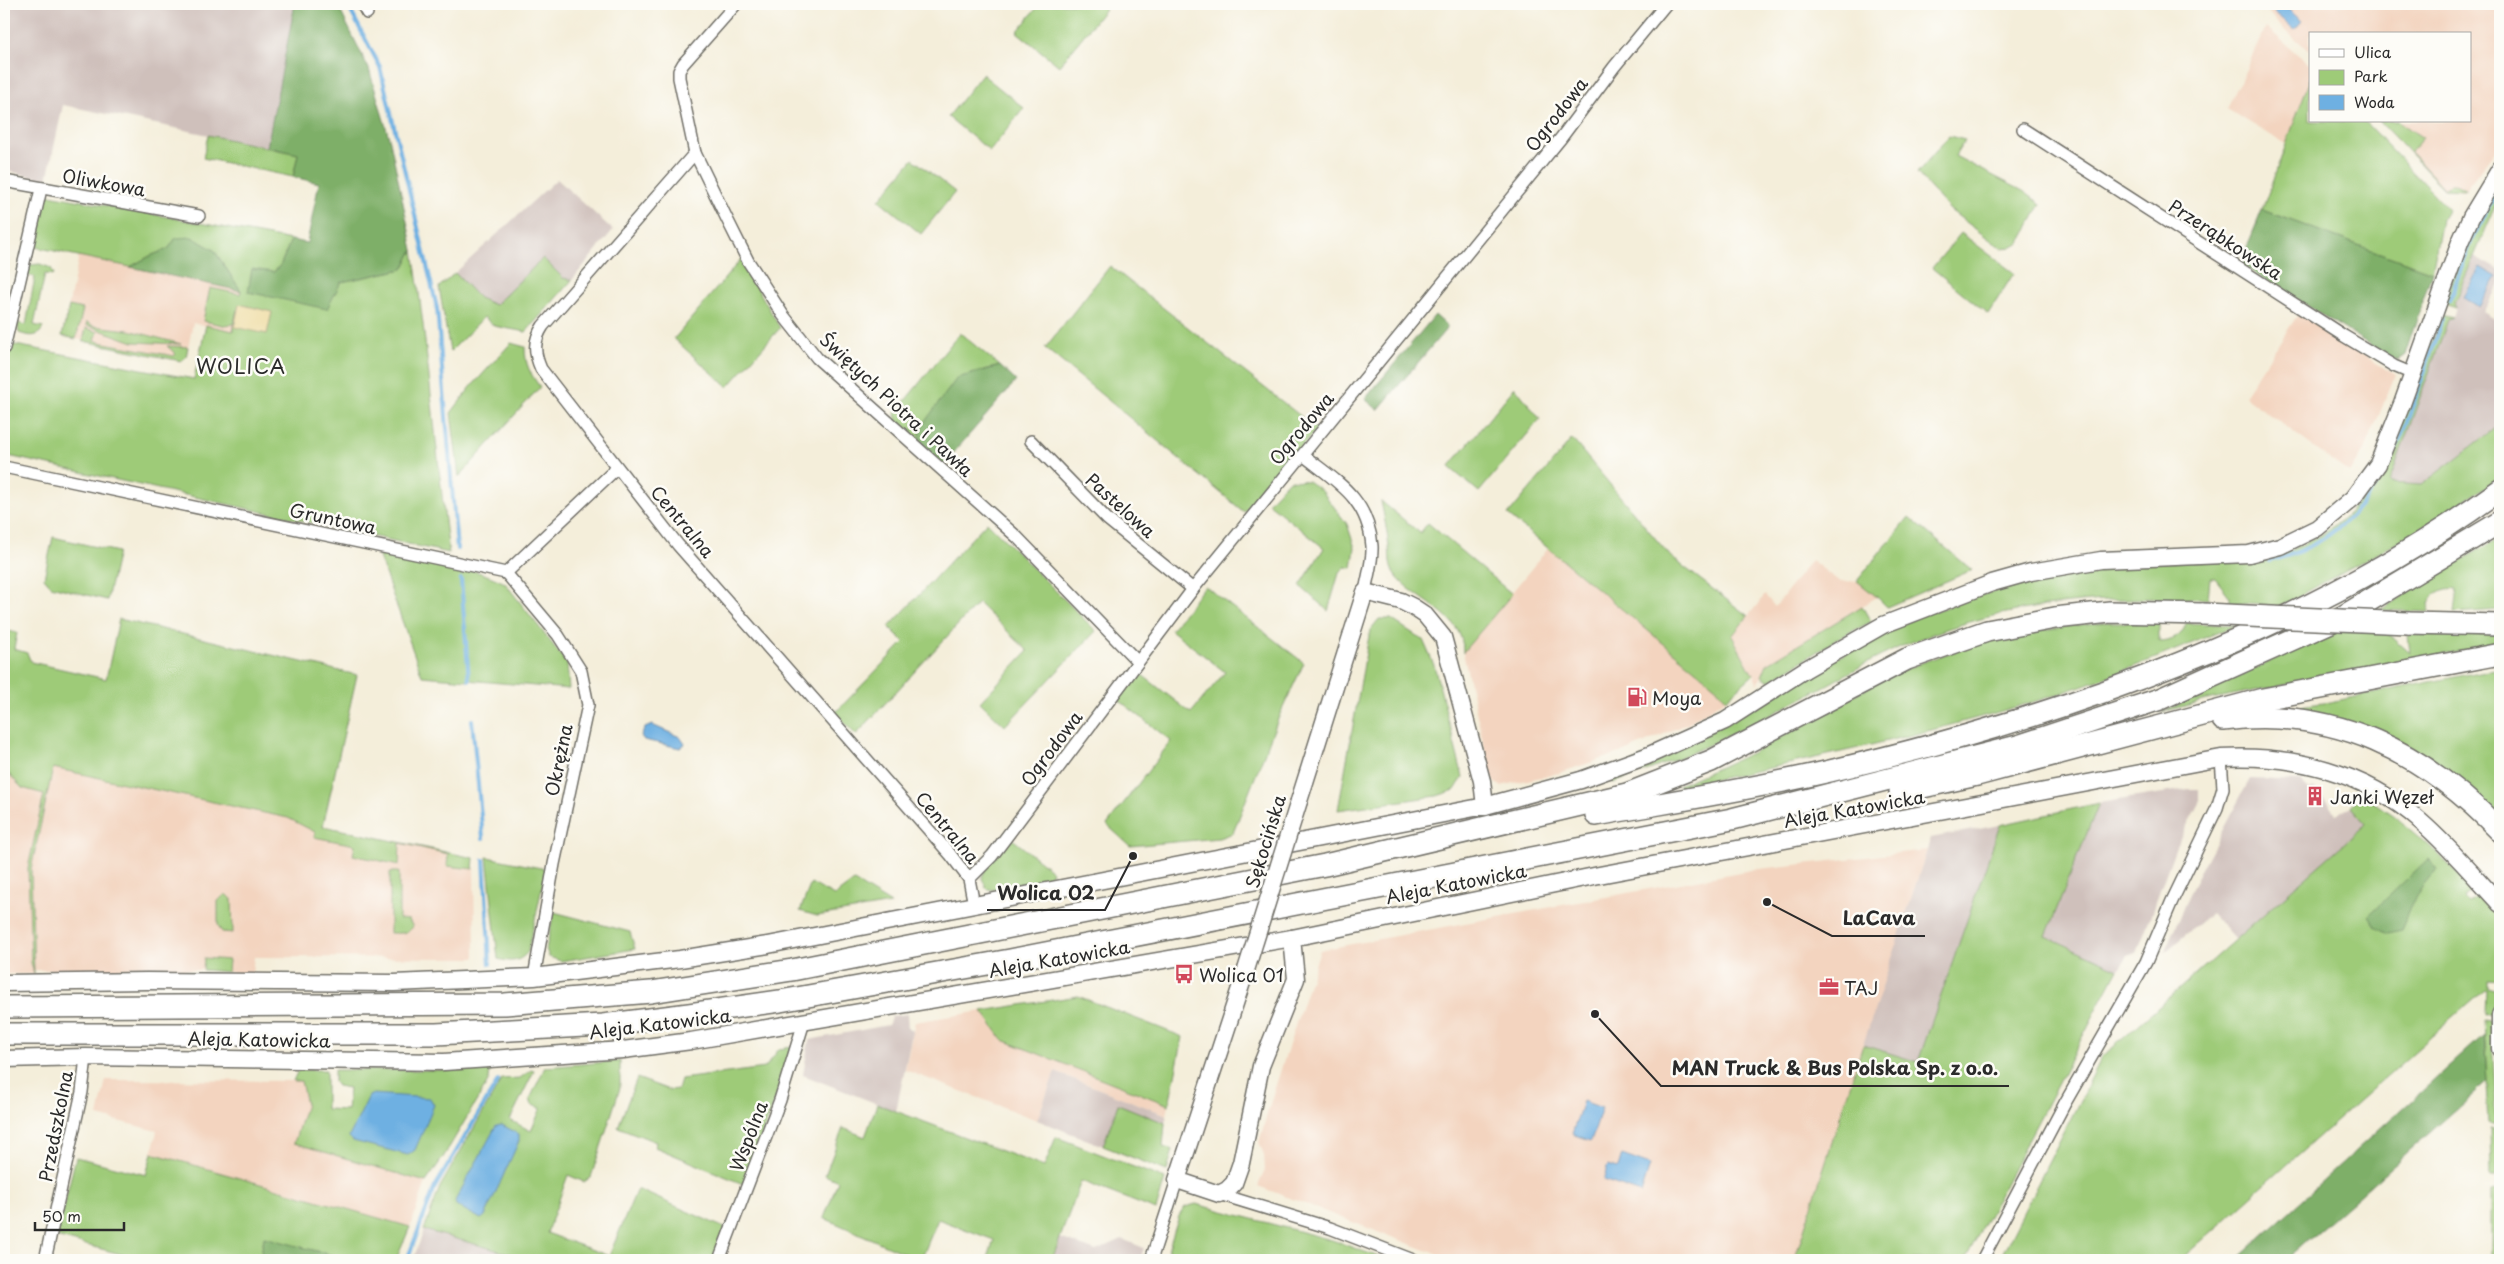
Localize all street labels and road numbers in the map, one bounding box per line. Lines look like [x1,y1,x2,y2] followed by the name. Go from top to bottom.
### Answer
[1518,70,1594,157] street label: Ogrodowa
[60,161,148,203] street label: Oliwkowa
[2164,192,2289,286] street label: Przerąbkowska
[814,326,980,483] street label: Świętych Piotra i Pawła
[1262,385,1340,470] street label: Ogrodowa
[1080,466,1162,544] street label: Pastelowa
[645,479,722,564] street label: Centralna
[287,496,380,540] street label: Gruntowa
[1014,704,1089,791] street label: Ogrodowa
[537,721,579,798] street label: Okrężna
[1781,782,1927,834] street label: Aleja Katowicka
[910,785,987,870] street label: Centralna
[1238,790,1292,891] street label: Sękocińska
[1383,856,1529,910] street label: Aleja Katowicka
[986,932,1132,984] street label: Aleja Katowicka
[587,1001,733,1045] street label: Aleja Katowicka
[187,1024,331,1054] street label: Aleja Katowicka
[31,1067,79,1184] street label: Przedszkolna
[722,1096,774,1175] street label: Wspólna

